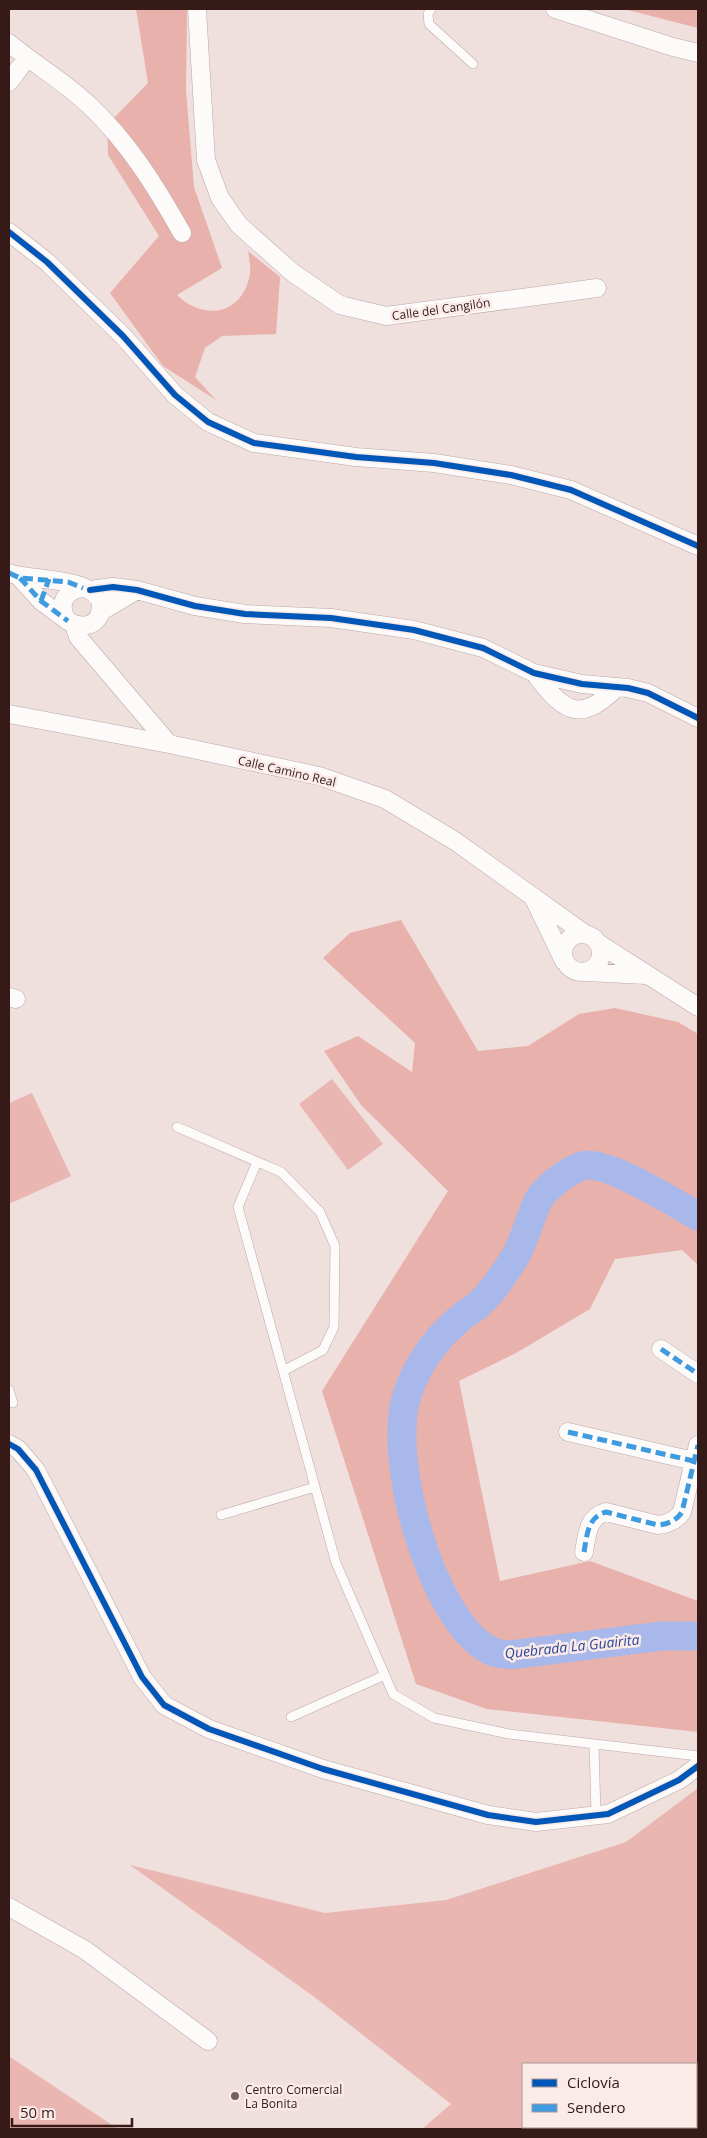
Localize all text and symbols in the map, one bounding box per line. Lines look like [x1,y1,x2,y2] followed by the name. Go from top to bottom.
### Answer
[391,294,491,324] street label: Calle del Cangilón
[236,751,338,791] street label: Calle Camino Real
[504,1629,640,1663] water label: Quebrada La Guairita
[522,2063,697,2128] legend
[567,2072,620,2092] text: Ciclovía
[245,2081,342,2112] place label: Centro Comercial La Bonita
[229,2090,241,2102] marker: Centro Comercial La Bonita
[12,2096,132,2128] scale bar
[567,2097,626,2117] text: Sendero
[20,2102,55,2122] text: 50 m

